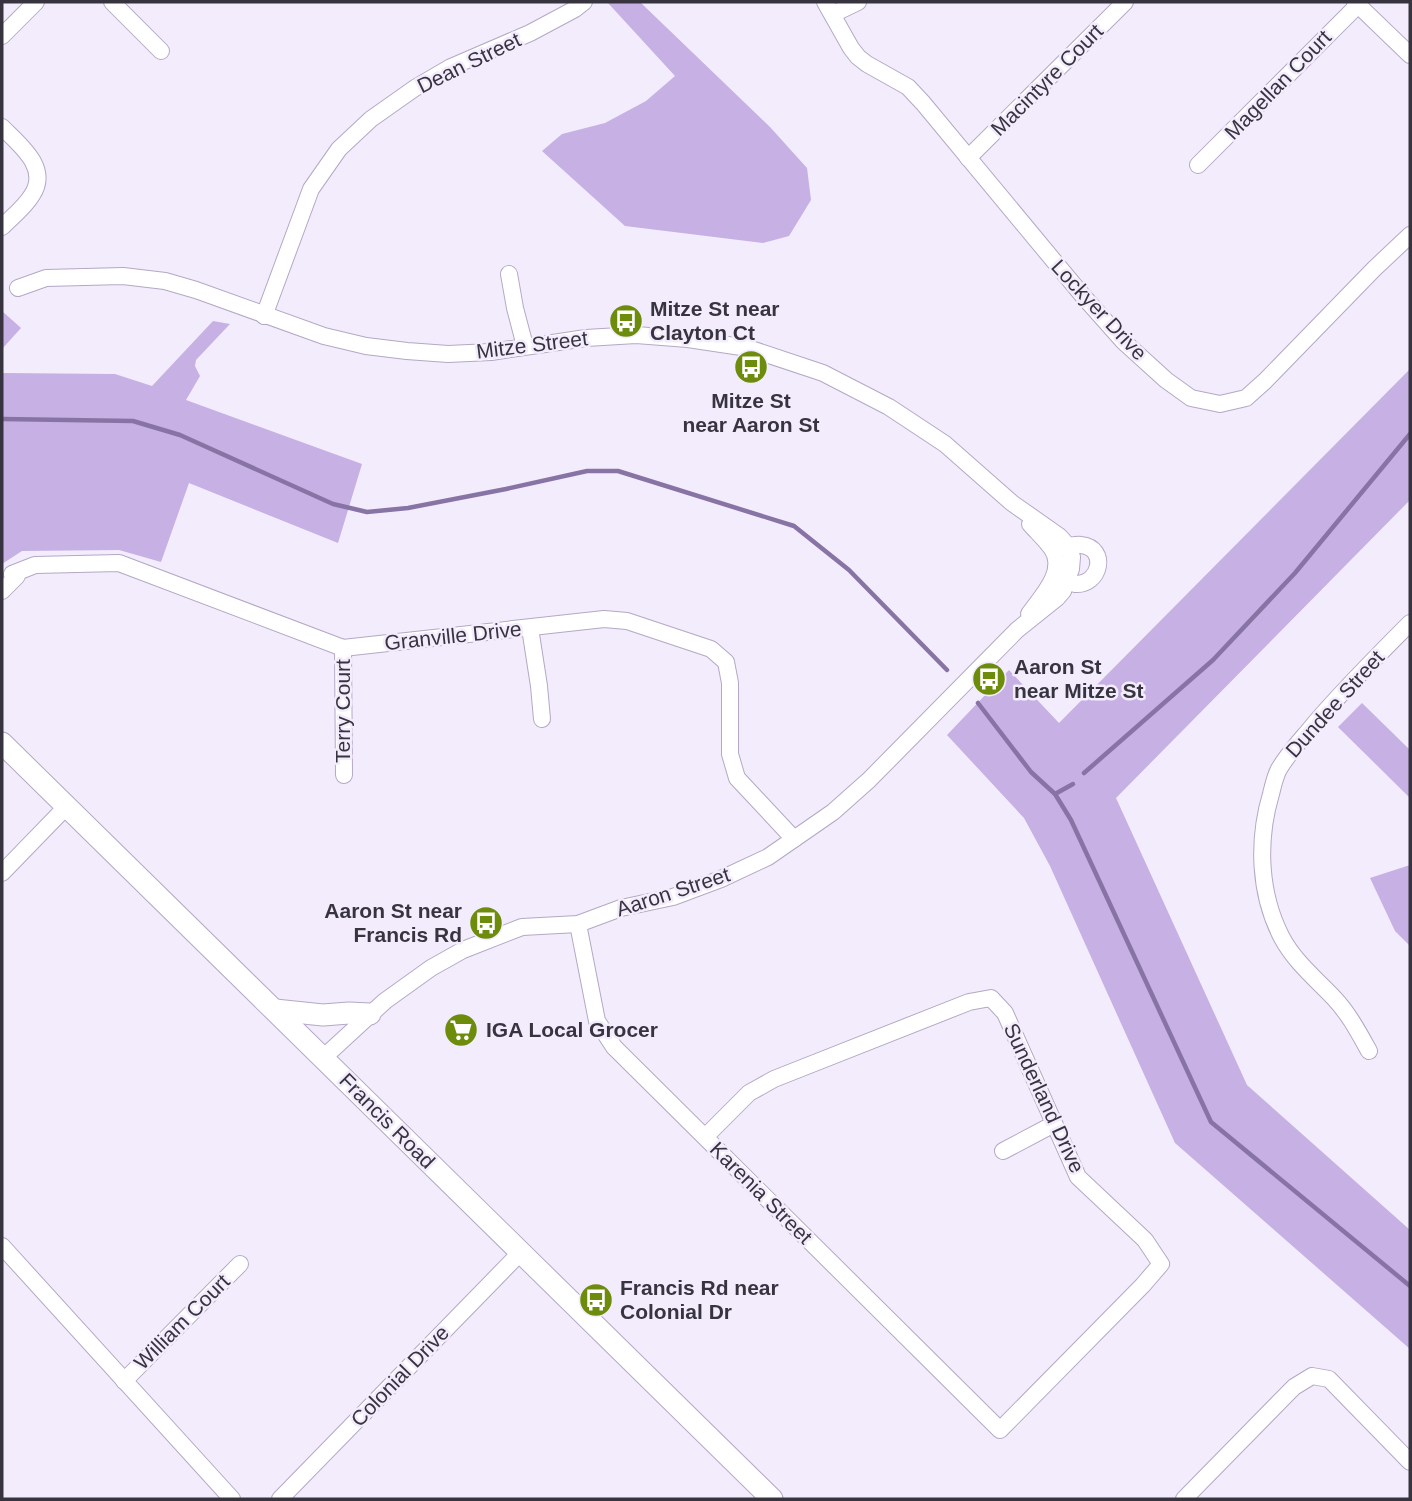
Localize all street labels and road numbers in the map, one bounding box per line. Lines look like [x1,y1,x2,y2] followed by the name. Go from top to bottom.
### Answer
[986,19,1107,140] street label: Macintyre Court
[1220,25,1335,144] street label: Magellan Court
[413,28,524,97] street label: Dean Street
[1047,255,1152,364] street label: Lockyer Drive
[475,326,589,363] street label: Mitze Street
[383,617,523,654] street label: Granville Drive
[1281,646,1389,762] street label: Dundee Street
[331,659,354,763] street label: Terry Court
[613,862,733,921] street label: Aaron Street
[1000,1019,1089,1176] street label: Sunderland Drive
[335,1068,440,1173] street label: Francis Road
[706,1137,817,1248] street label: Karenia Street
[129,1269,234,1374] street label: William Court
[346,1321,453,1431] street label: Colonial Drive

